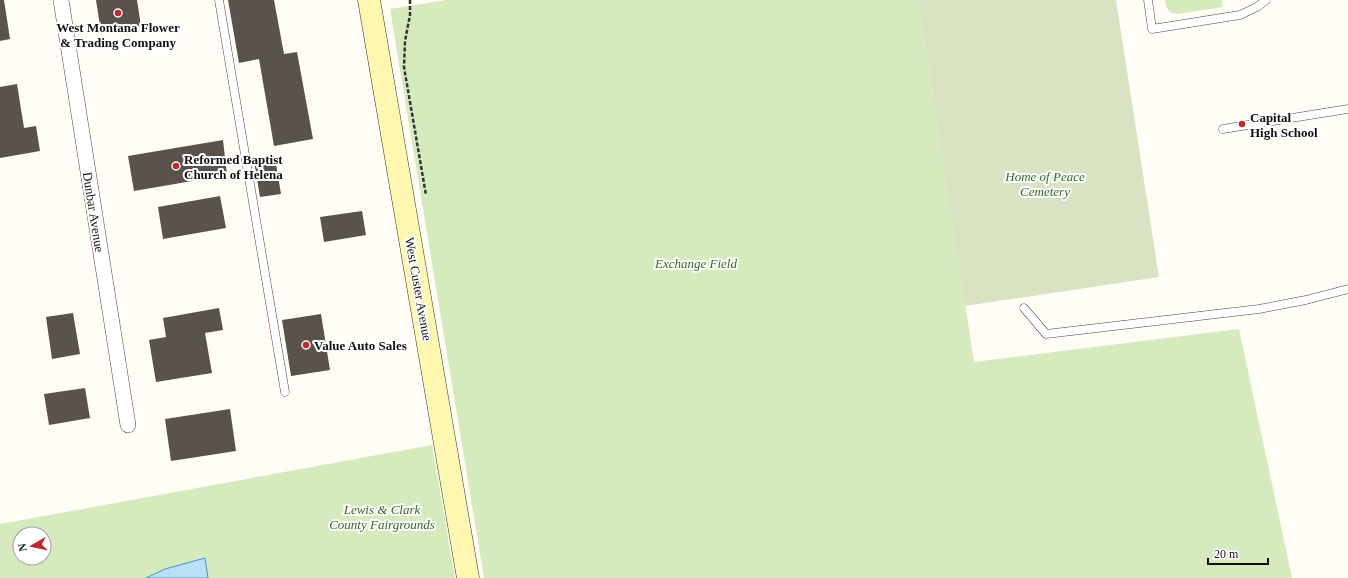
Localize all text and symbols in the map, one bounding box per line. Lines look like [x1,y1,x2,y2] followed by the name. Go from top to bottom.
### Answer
[113,8,123,18] marker: West Montana Flower & Trading Company
[56,20,180,50] place label: West Montana Flower & Trading Company
[1250,110,1318,140] place label: Capital High School
[1237,119,1247,129] marker: Capital High School
[184,152,283,182] place label: Reformed Baptist Church of Helena
[171,161,181,171] marker: Reformed Baptist Church of Helena
[1004,169,1085,199] park label: Home of Peace Cemetery
[80,171,107,253] street label: Dunbar Avenue
[402,236,435,342] street label: West Custer Avenue
[654,256,737,271] park label: Exchange Field
[314,338,407,353] place label: Value Auto Sales
[301,340,311,350] marker: Value Auto Sales
[329,502,435,532] park label: Lewis & Clark County Fairgrounds
[12,526,52,566] north arrow
[1208,540,1268,566] scale bar
[16,543,29,552] text: N
[1214,547,1239,561] text: 20 m

